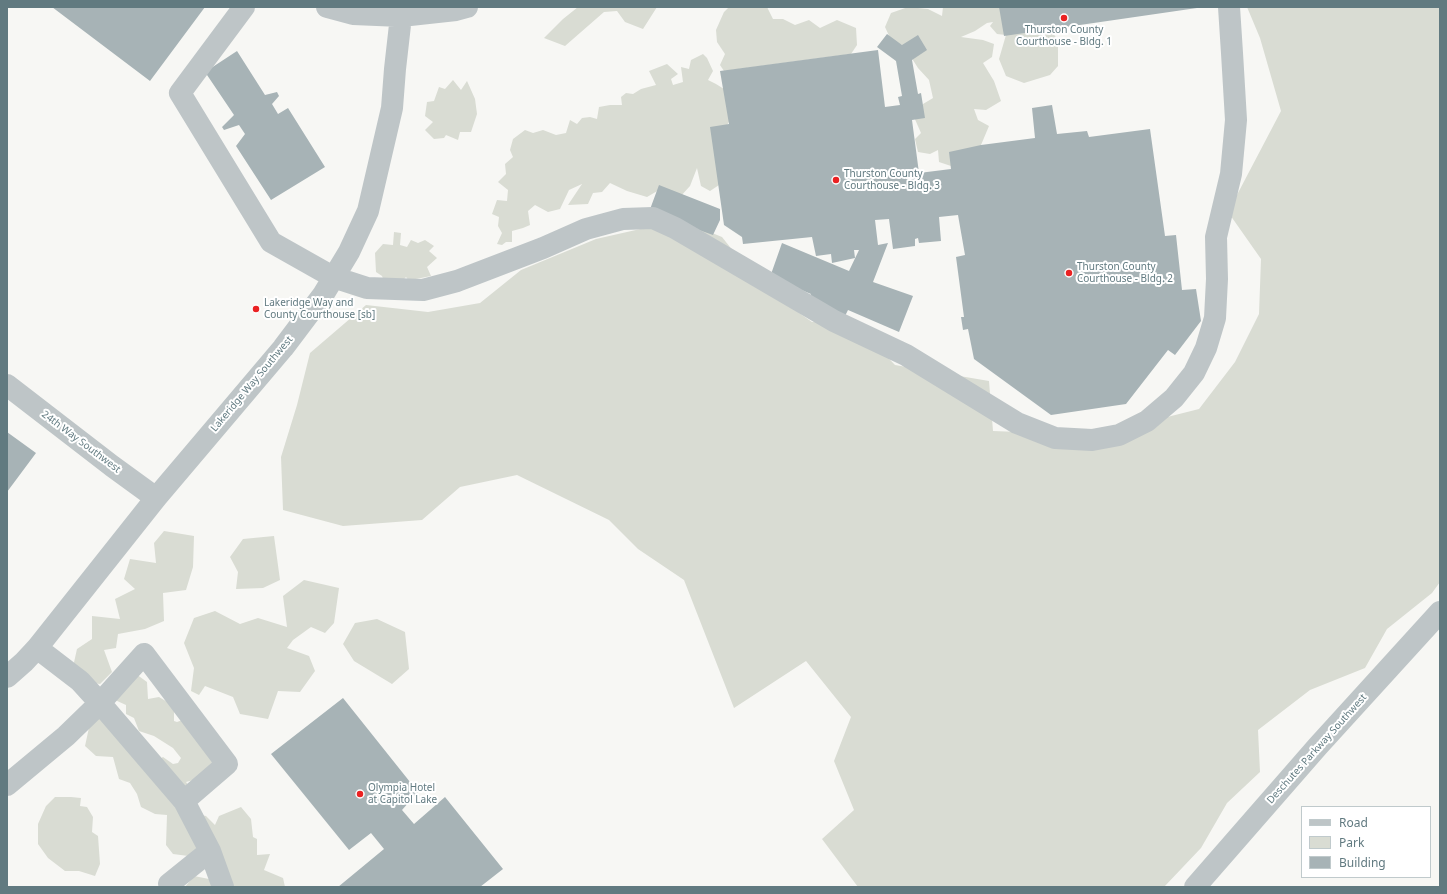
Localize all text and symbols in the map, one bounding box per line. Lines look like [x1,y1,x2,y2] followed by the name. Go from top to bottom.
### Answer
[1059,13,1069,23] marker: Thurston County Courthouse - Bldg. 1
[1016,24,1112,48] place label: Thurston County Courthouse - Bldg. 1
[844,168,940,192] place label: Thurston County Courthouse - Bldg. 3
[831,175,841,185] marker: Thurston County Courthouse - Bldg. 3
[1077,261,1173,284] place label: Thurston County Courthouse - Bldg. 2
[1064,268,1074,278] marker: Thurston County Courthouse - Bldg. 2
[264,297,375,320] place label: Lakeridge Way and County Courthouse [sb]
[251,304,261,314] marker: Lakeridge Way and County Courthouse [sb]
[209,334,295,434] street label: Lakeridge Way Southwest
[39,408,123,476] street label: 24th Way Southwest
[1265,692,1369,806] street label: Deschutes Parkway Southwest
[368,782,437,806] place label: Olympia Hotel at Capitol Lake
[355,789,365,799] marker: Olympia Hotel at Capitol Lake
[1301,806,1431,878] legend
[1339,814,1368,831] text: Road
[1339,834,1364,851] text: Park
[1339,854,1386,871] text: Building

